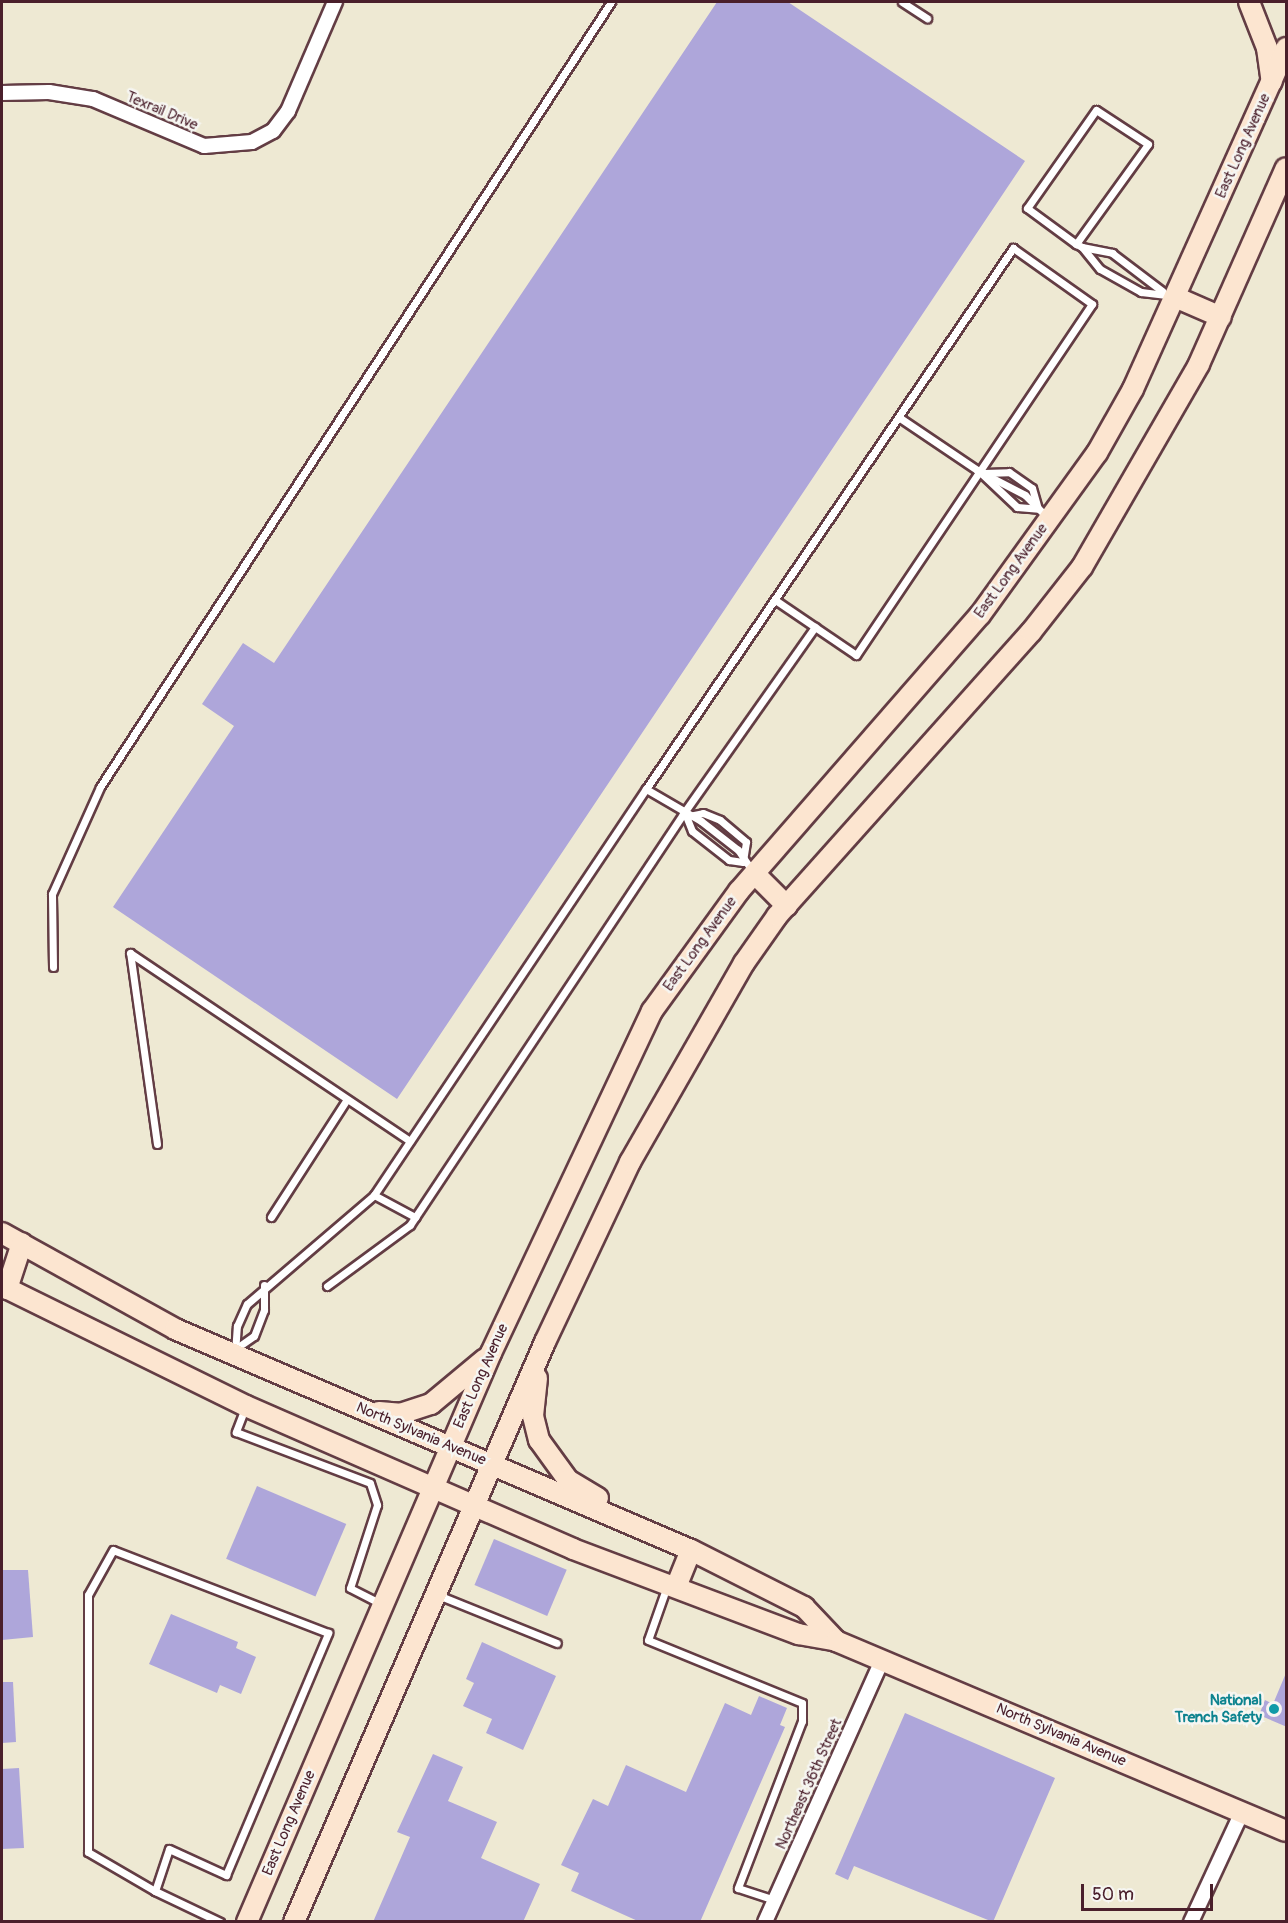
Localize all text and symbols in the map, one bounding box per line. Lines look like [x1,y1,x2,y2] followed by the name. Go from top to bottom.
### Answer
[123,88,201,134] street label: Texrail Drive
[1212,91,1274,201] street label: East Long Avenue
[971,520,1051,622] street label: East Long Avenue
[660,893,740,995] street label: East Long Avenue
[450,1321,512,1431] street label: East Long Avenue
[353,1398,489,1470] street label: North Sylvania Avenue
[1175,1691,1262,1726] place label: National Trench Safety
[993,1699,1129,1771] street label: North Sylvania Avenue
[1267,1702,1281,1716] marker: National Trench Safety
[772,1716,846,1852] street label: Northeast 36th Street
[259,1768,319,1878] street label: East Long Avenue
[1084,1872,1216,1910] scale bar
[1092,1883,1134,1906] text: 50 m

